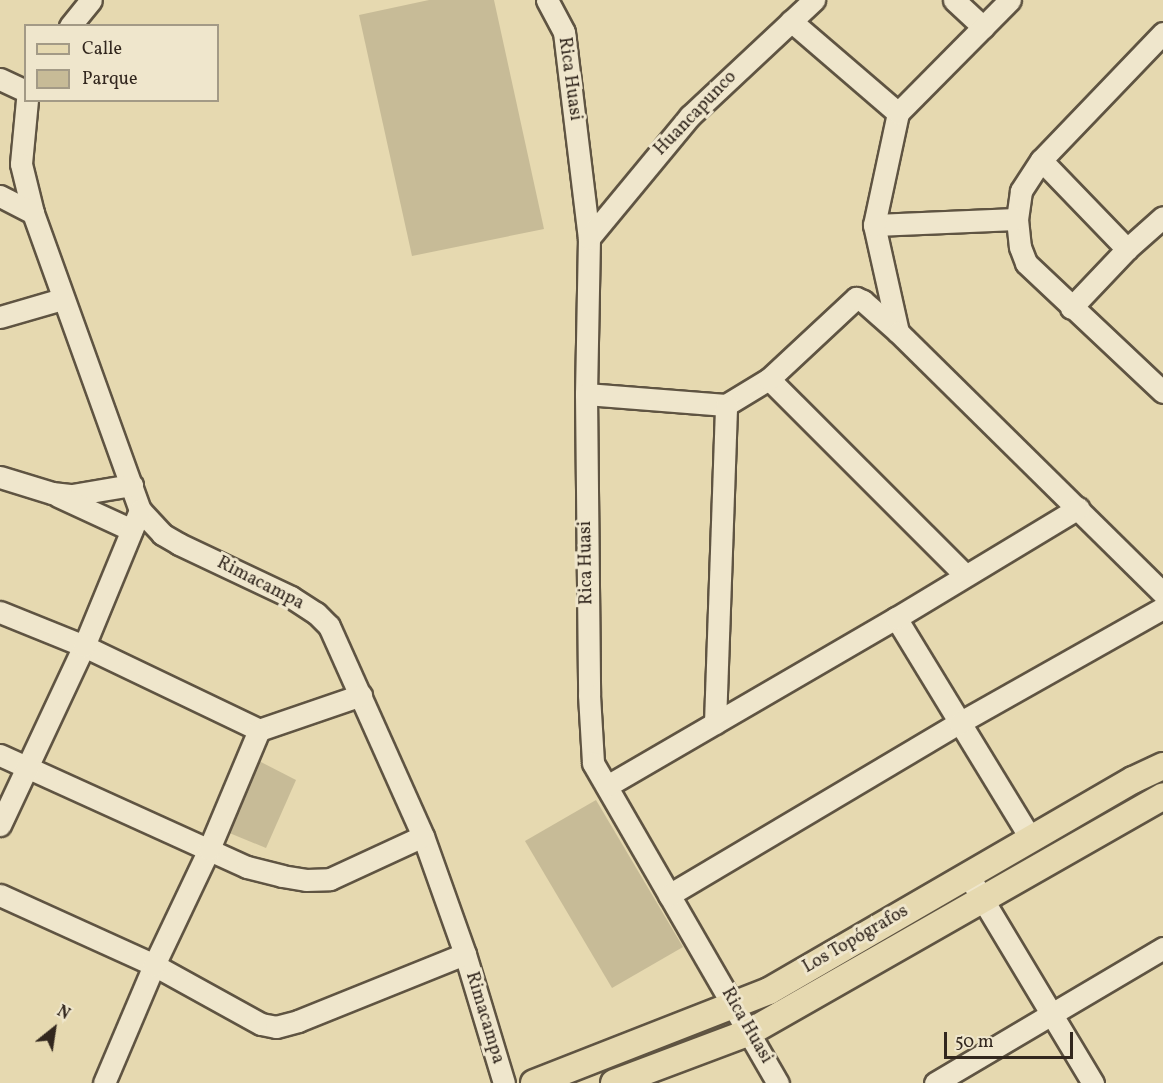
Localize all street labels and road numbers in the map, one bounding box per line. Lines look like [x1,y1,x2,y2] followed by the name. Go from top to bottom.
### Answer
[552,36,586,122] street label: Rica Huasi
[650,67,742,161] street label: Huancapunco
[575,521,599,605] street label: Rica Huasi
[213,553,307,615] street label: Rimacampa
[799,901,913,979] street label: Los Topógrafos
[460,969,508,1067] street label: Rimacampa
[716,984,776,1068] street label: Rica Huasi

